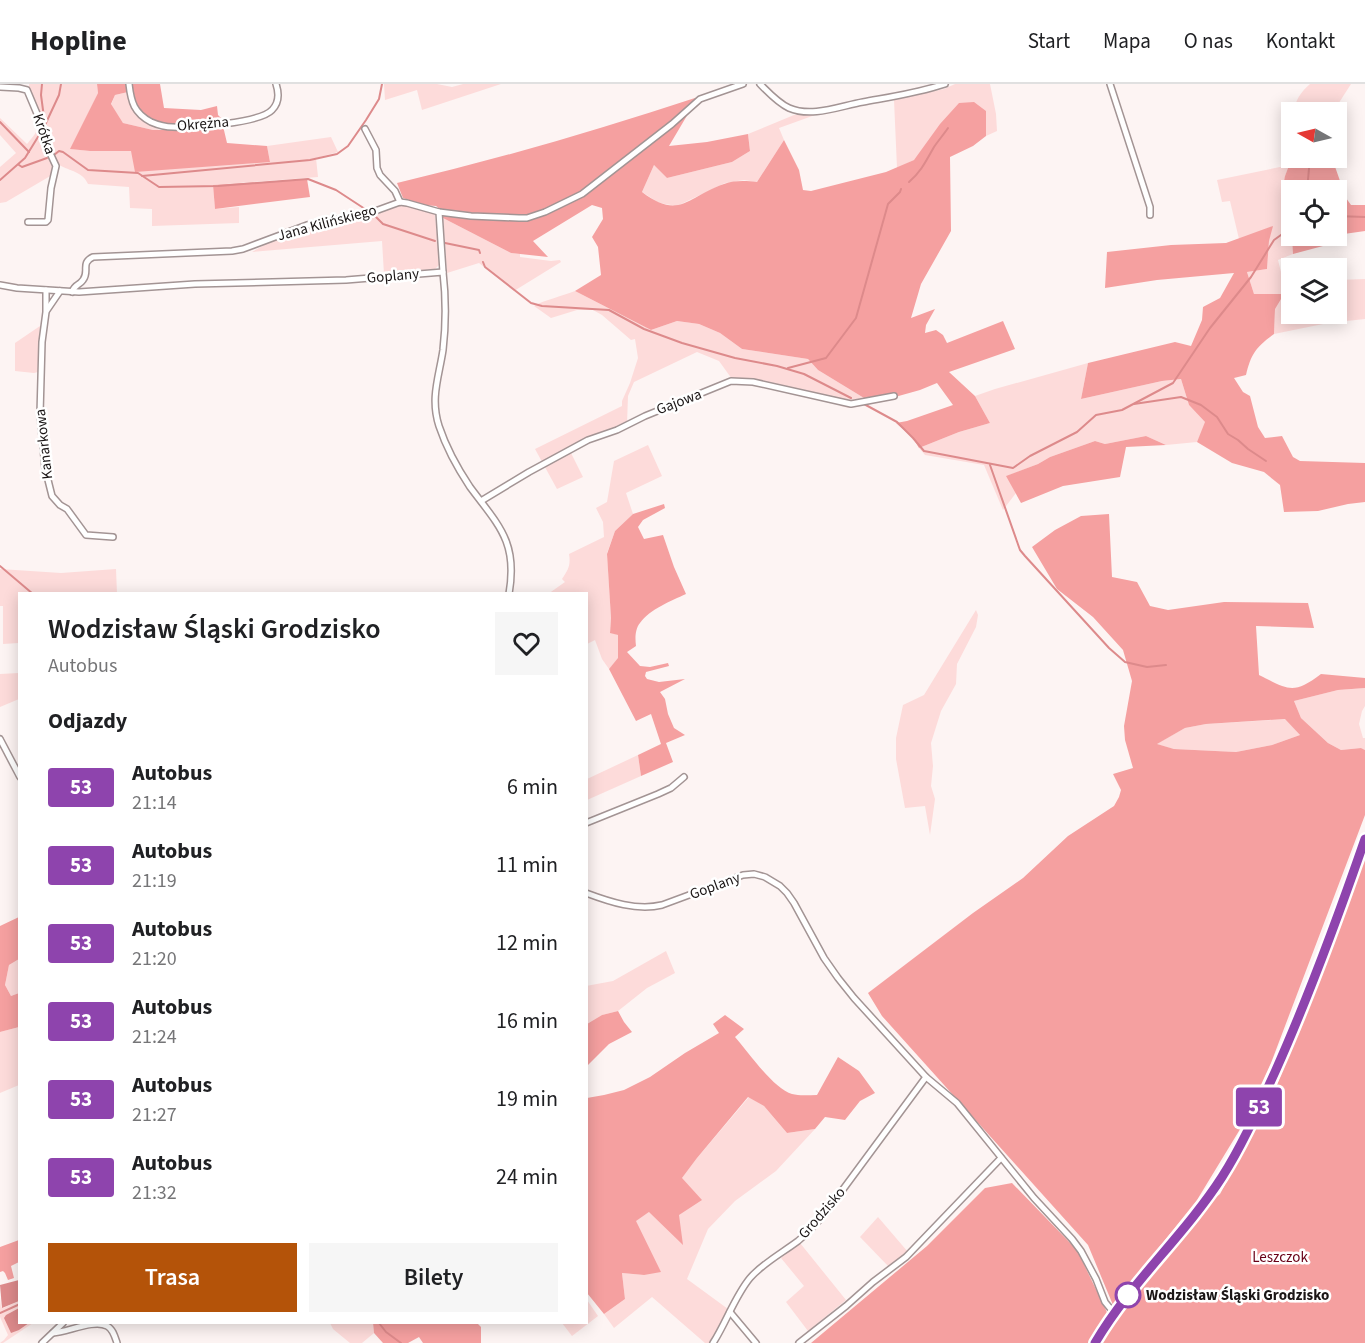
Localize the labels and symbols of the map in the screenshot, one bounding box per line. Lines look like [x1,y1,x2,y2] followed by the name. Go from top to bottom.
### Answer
[1281,102,1347,168] north arrow
[27,111,61,157] street label: Krótka
[176,111,230,137] street label: Okrężna
[275,200,379,246] street label: Jana Kilińskiego
[366,263,420,289] street label: Goplany
[653,384,705,420] street label: Gajowa
[30,408,58,480] street label: Kanarkowa
[687,867,743,905] street label: Goplany
[1232,1088,1286,1126] line badge: 53
[794,1183,850,1243] street label: Grodzisko
[1252,1247,1308,1268] park label: Leszczok
[1115,1282,1141,1308] marker: Wodzisław Śląski Grodzisko
[1146,1285,1329,1306] place label: Wodzisław Śląski Grodzisko

